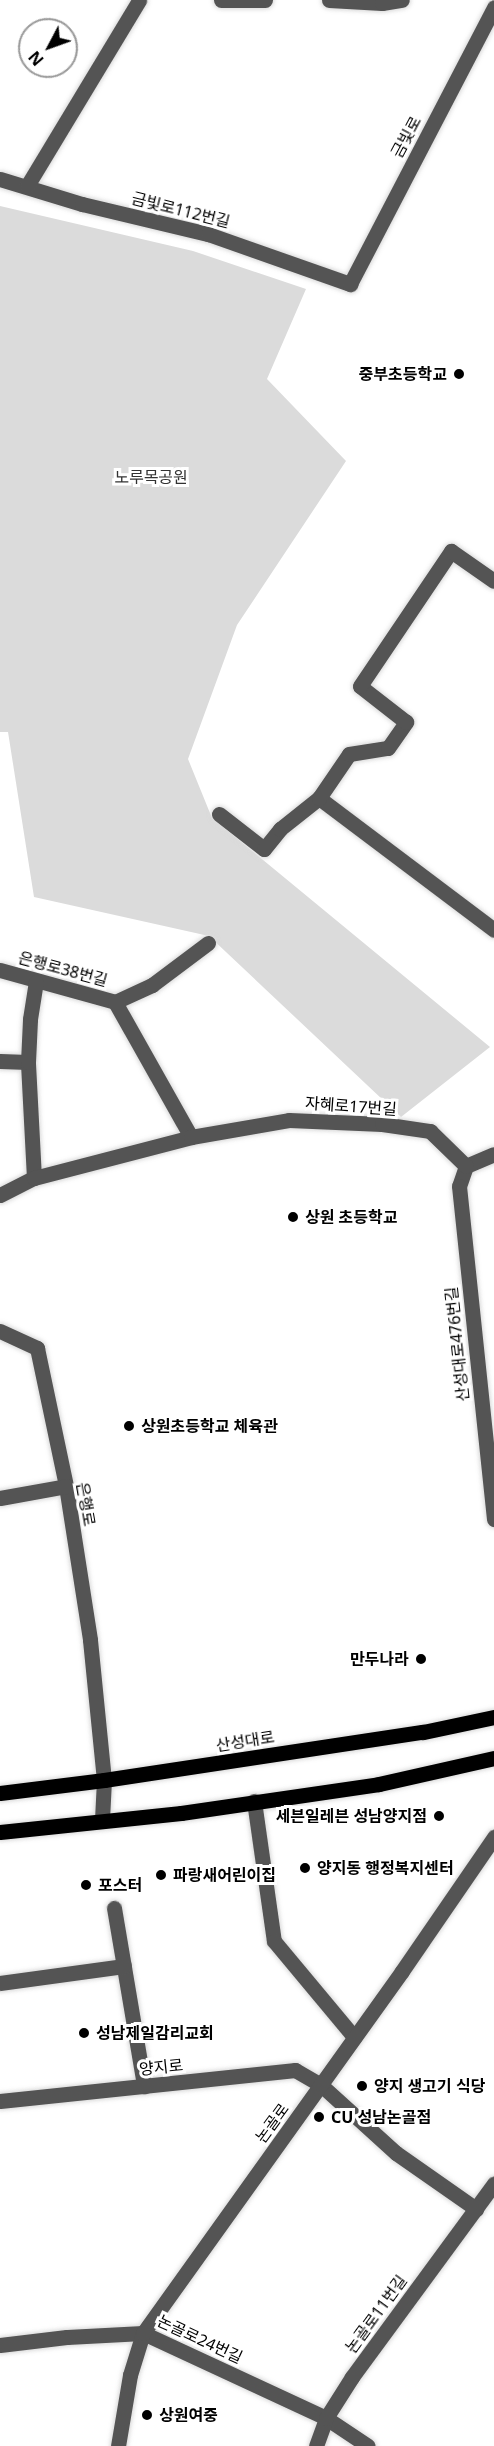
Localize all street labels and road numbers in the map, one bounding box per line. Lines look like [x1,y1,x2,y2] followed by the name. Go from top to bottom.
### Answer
[387,113,425,161] street label: 금빛로
[130,188,232,232] street label: 금빛로112번길
[16,948,110,990] street label: 은행로38번길
[304,1093,398,1119] street label: 자혜로17번길
[441,1285,473,1403] street label: 산성대로476번길
[73,1481,99,1527] street label: 은행로
[214,1727,276,1755] street label: 산성대로
[138,2055,184,2079] street label: 양지로
[251,2099,293,2147] street label: 논골로
[341,2271,411,2357] street label: 논골로11번길
[154,2311,246,2367] street label: 논골로24번길

